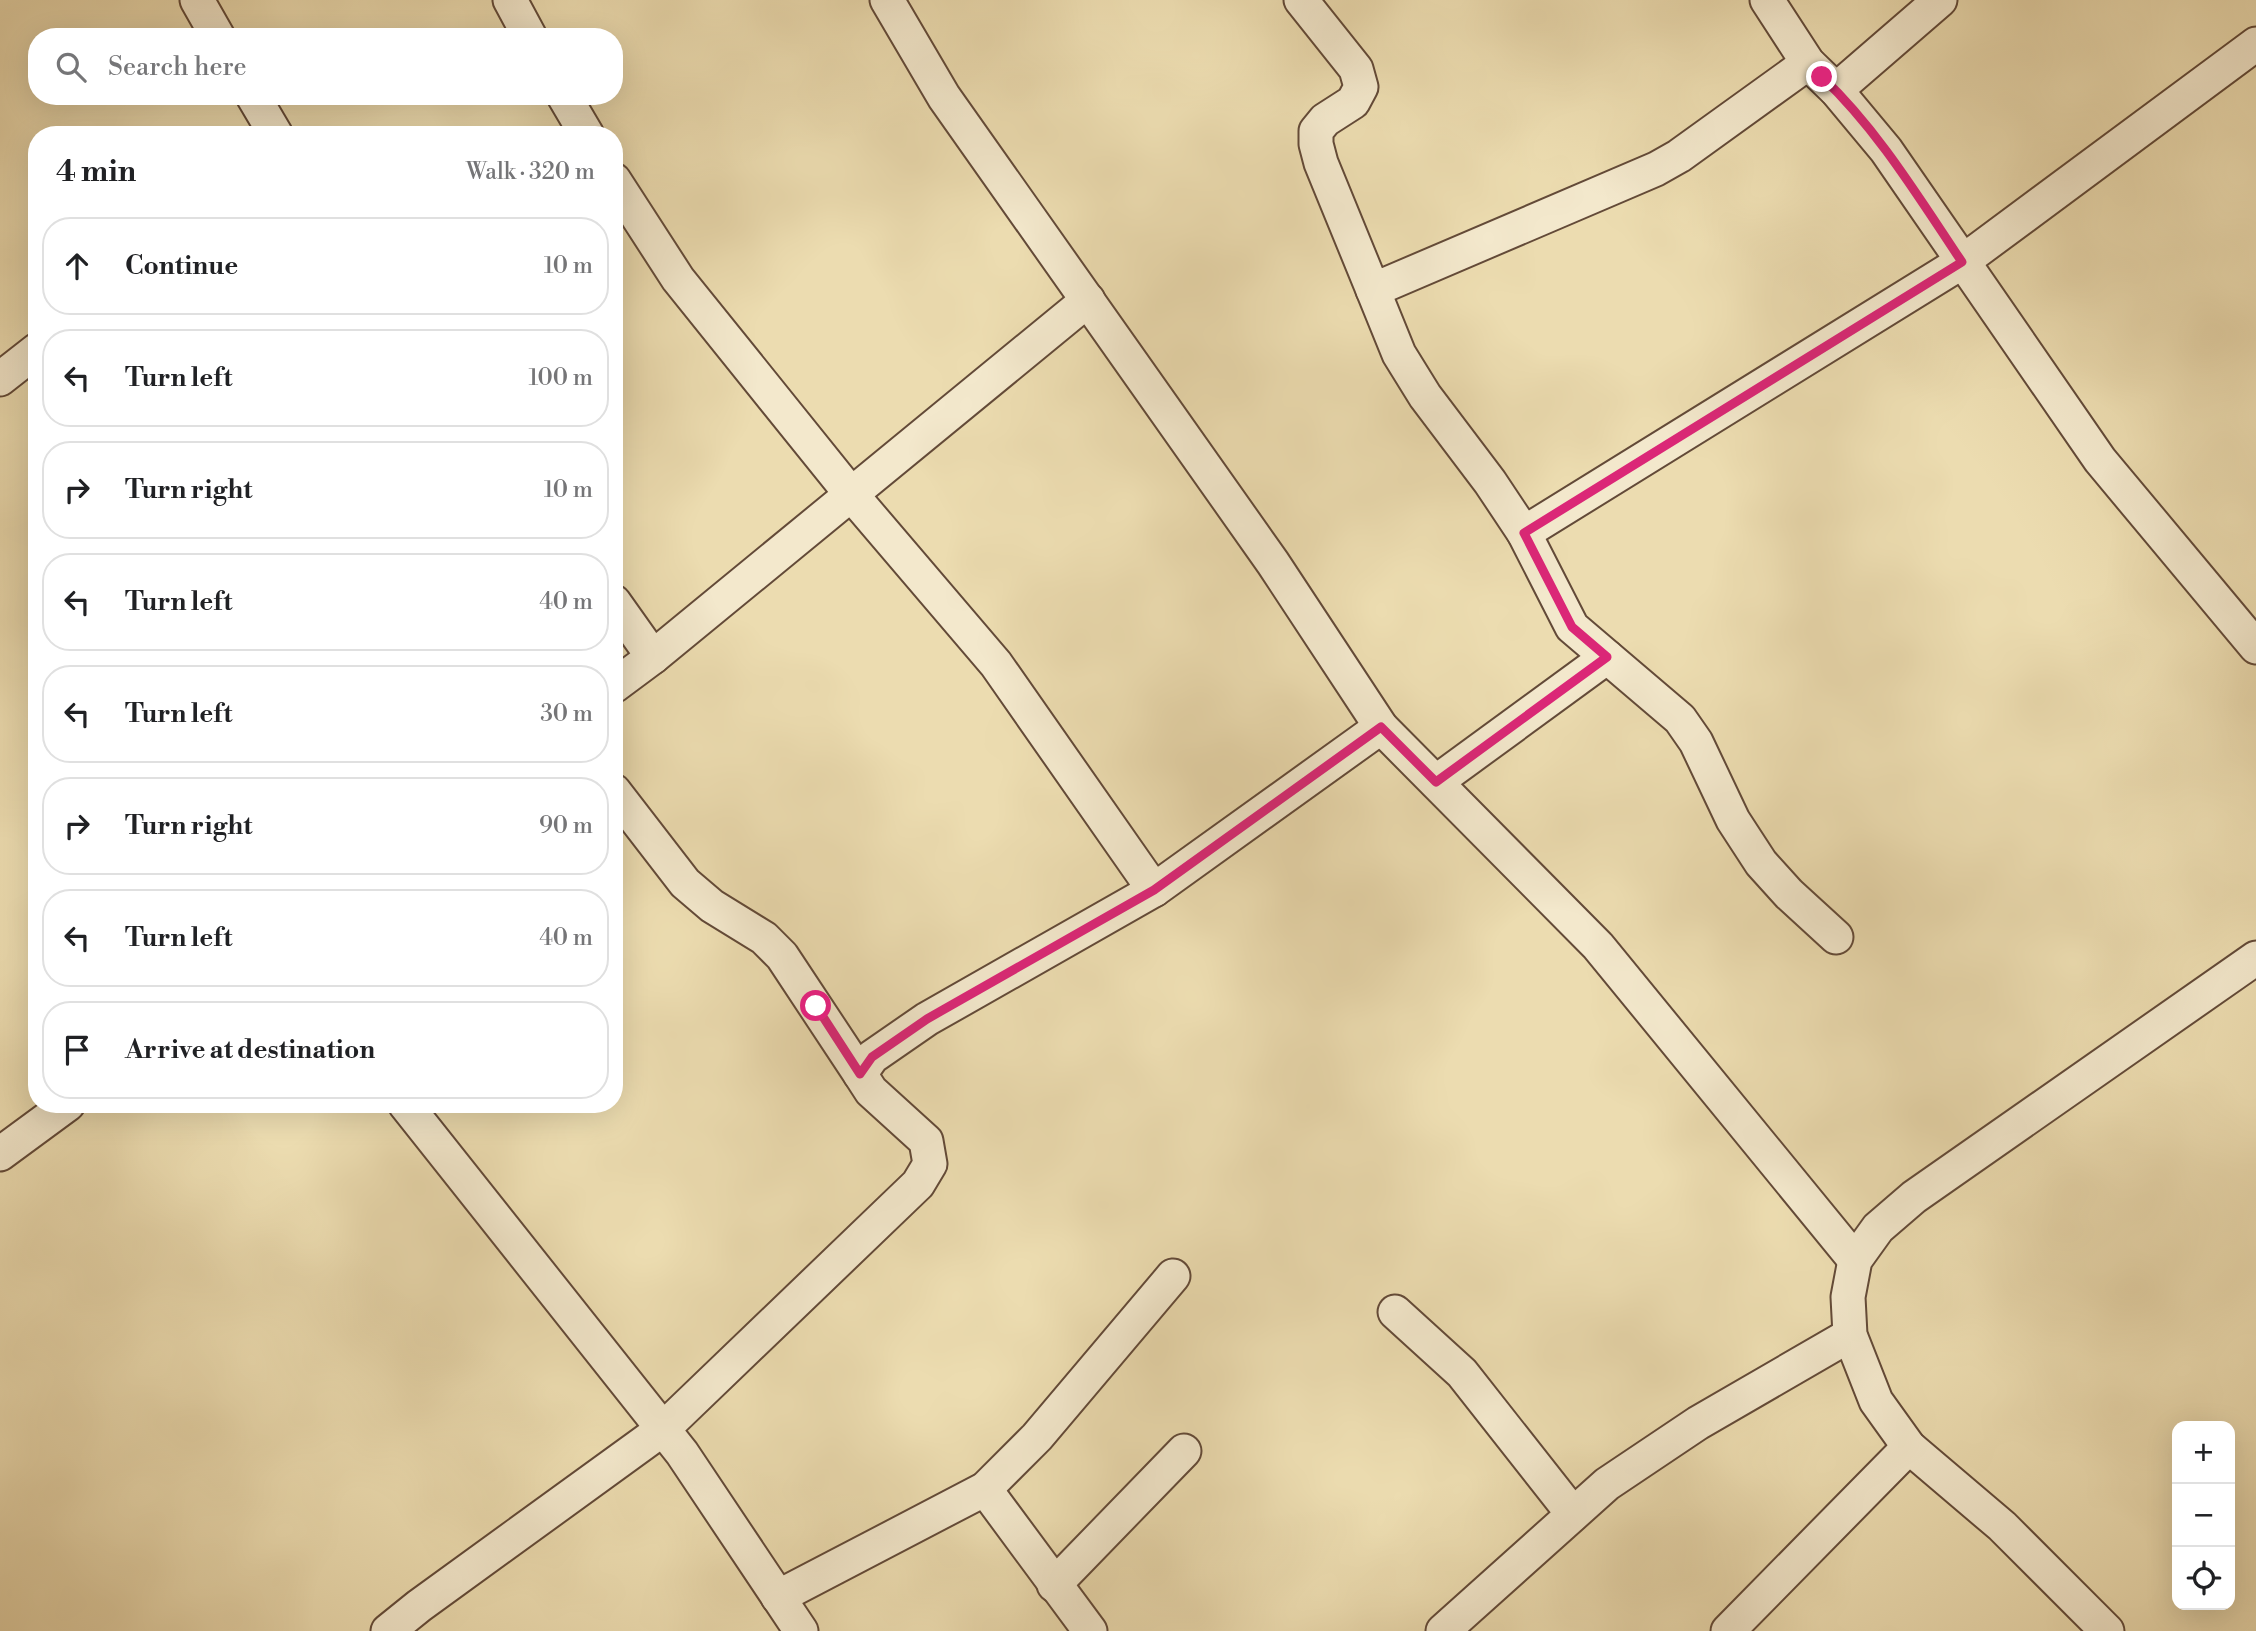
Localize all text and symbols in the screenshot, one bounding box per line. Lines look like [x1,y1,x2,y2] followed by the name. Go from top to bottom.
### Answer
[28,28,623,105] search box
[52,48,90,86] icon: search
[108,51,247,83] text: Search here
[1806,61,1837,92] route end
[56,153,136,191] text: 4 min
[466,158,595,186] text: Walk · 320 m
[58,247,96,285] icon: ahead
[125,250,238,282] text: Continue
[544,252,593,280] text: 10 m
[58,359,96,397] icon: left
[125,362,233,394] text: Turn left
[528,364,593,392] text: 100 m
[58,471,96,509] icon: right
[125,474,253,506] text: Turn right
[544,476,593,504] text: 10 m
[58,583,96,621] icon: left
[125,586,233,618] text: Turn left
[539,588,593,616] text: 40 m
[58,695,96,733] icon: left
[125,698,233,730] text: Turn left
[540,700,593,728] text: 30 m
[58,807,96,845] icon: right
[125,810,253,842] text: Turn right
[539,812,593,840] text: 90 m
[58,919,96,957] icon: left
[125,922,233,954] text: Turn left
[539,924,593,952] text: 40 m
[800,990,831,1021] route start
[58,1031,96,1069] icon: arrive
[125,1034,375,1066] text: Arrive at destination
[2172,1421,2235,1610] map controls
[2172,1421,2235,1484] button: +
[2172,1484,2235,1547] button: −
[2172,1547,2235,1610] button: locate

